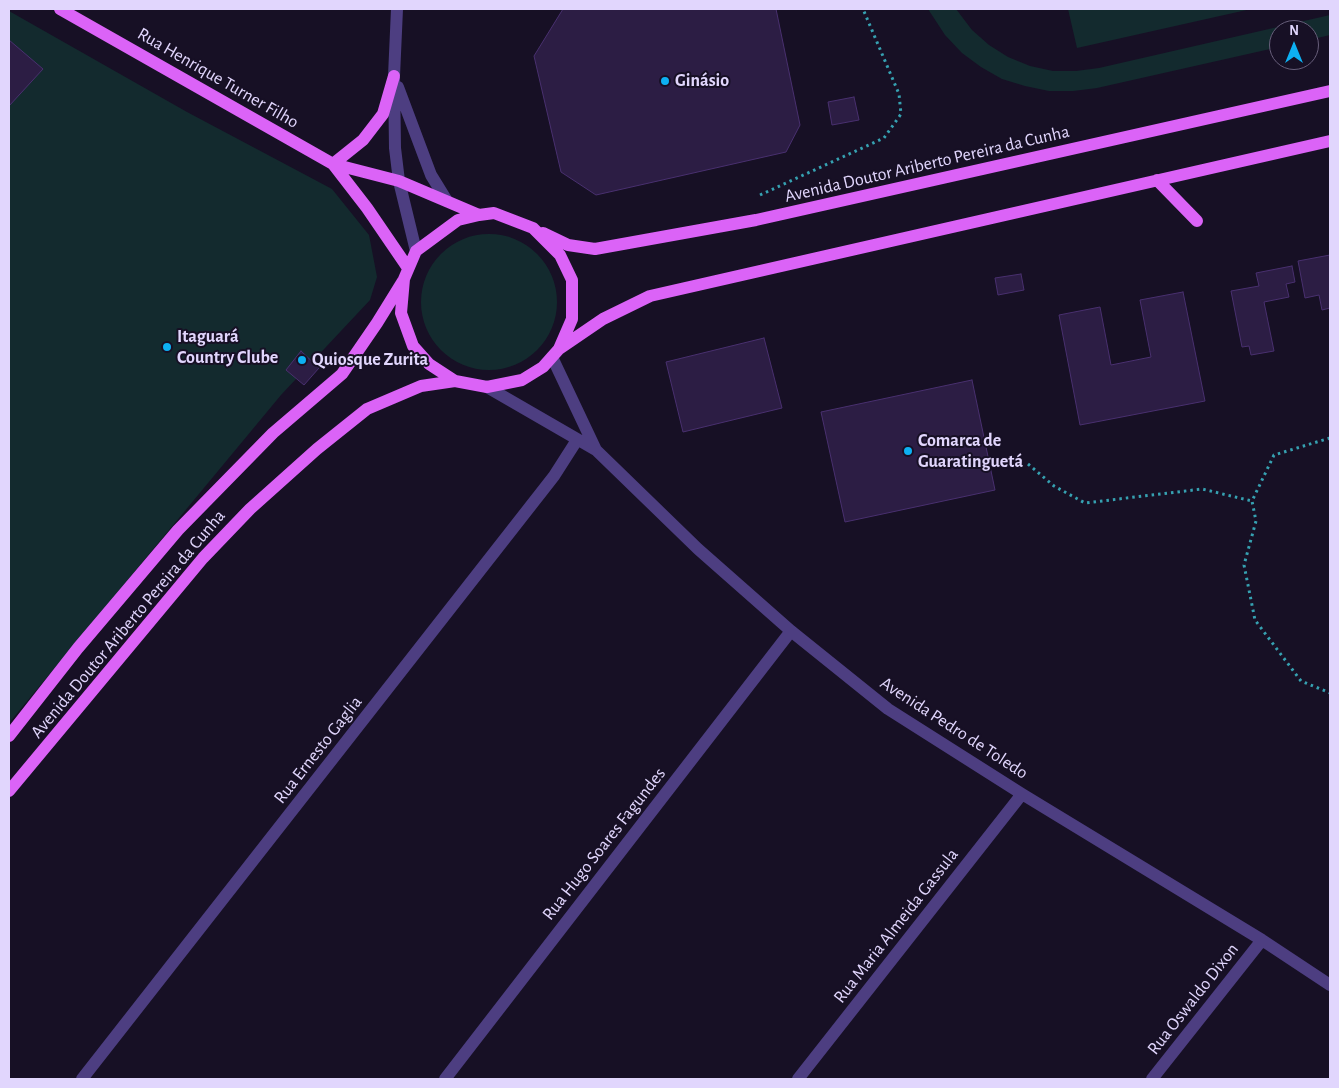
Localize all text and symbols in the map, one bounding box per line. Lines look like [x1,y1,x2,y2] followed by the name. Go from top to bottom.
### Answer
[1269,20,1319,70] north arrow
[133,23,303,133] street label: Rua Henrique Turner Filho
[1289,24,1299,38] text: N
[675,70,729,92] place label: Ginásio
[659,75,671,87] marker: Ginásio
[783,121,1071,207] street label: Avenida Doutor Ariberto Pereira da Cunha
[177,326,278,368] place label: Itaguará Country Clube
[161,341,173,353] marker: Itaguará Country Clube
[312,349,428,371] place label: Quiosque Zurita
[296,354,308,366] marker: Quiosque Zurita
[918,430,1023,472] place label: Comarca de Guaratinguetá
[902,445,914,457] marker: Comarca de Guaratinguetá
[26,505,230,743] street label: Avenida Doutor Ariberto Pereira da Cunha
[876,672,1032,784] street label: Avenida Pedro de Toledo
[269,692,367,808] street label: Rua Ernesto Gaglia
[538,763,670,925] street label: Rua Hugo Soares Fagundes
[829,844,963,1008] street label: Rua Maria Almeida Gassula
[1143,939,1243,1059] street label: Rua Oswaldo Dixon

